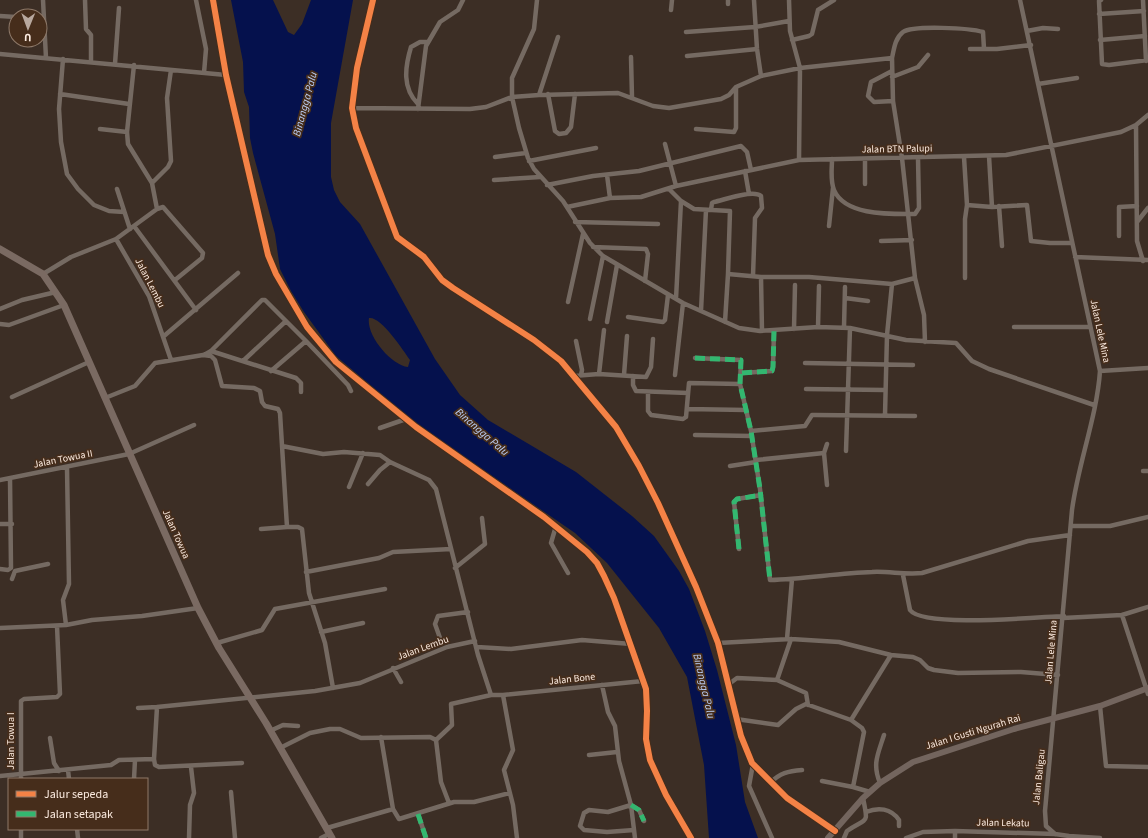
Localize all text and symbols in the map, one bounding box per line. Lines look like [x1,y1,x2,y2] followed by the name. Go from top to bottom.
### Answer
[8,8,48,48] north arrow
[24,30,32,45] text: U
[289,70,321,138] water label: Binangga Palu
[862,141,932,157] street label: Jalan BTN Palupi
[132,256,168,310] street label: Jalan Lembu
[1086,298,1114,364] street label: Jalan Lele Mina
[452,405,512,460] water label: Binangga Palu
[32,446,94,472] street label: Jalan Towua II
[159,507,193,561] street label: Jalan Towua
[1041,619,1061,685] street label: Jalan Lele Mina
[395,632,451,664] street label: Jalan Lembu
[689,652,719,720] water label: Binangga Palu
[548,670,596,688] street label: Jalan Bone
[924,711,1022,753] street label: Jalan I Gusti Ngurah Rai
[4,712,18,770] street label: Jalan Towua I
[1029,748,1049,806] street label: Jalan Baligau
[8,778,148,830] legend
[44,786,108,803] text: Jalur sepeda
[44,806,113,823] text: Jalan setapak
[976,816,1030,830] street label: Jalan Lekatu

